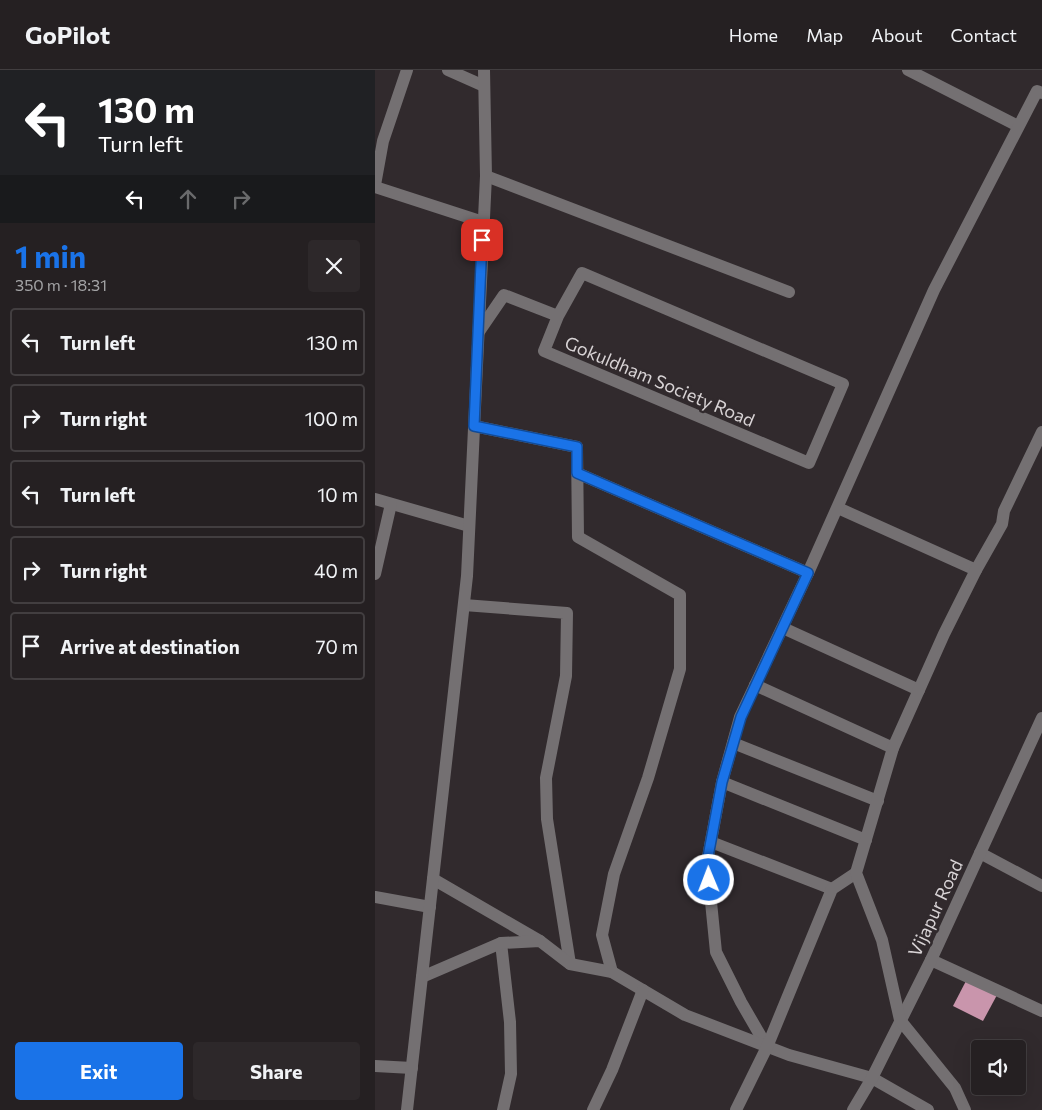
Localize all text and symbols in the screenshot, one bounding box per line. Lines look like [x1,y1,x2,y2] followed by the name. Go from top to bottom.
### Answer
[25,20,110,49] text: GoPilot
[729,24,778,46] text: Home
[806,24,843,46] text: Map
[871,24,923,46] text: About
[951,24,1017,46] text: Contact
[98,87,195,130] text: 130 m
[15,90,80,155] icon: left
[98,130,183,157] text: Turn left
[121,185,149,213] icon: left
[174,185,202,213] icon: ahead
[227,185,255,213] icon: right
[461,219,503,261] pin
[468,226,496,254] icon: arrive
[15,237,86,274] text: 1 min
[308,240,360,292] button: close
[15,275,107,294] text: 350 m · 18:31
[17,328,45,356] icon: left
[60,331,135,354] text: Turn left
[306,331,358,354] text: 130 m
[562,331,758,431] street label: Gokuldham Society Road
[17,404,45,432] icon: right
[60,407,147,430] text: Turn right
[305,407,358,430] text: 100 m
[17,480,45,508] icon: left
[60,483,135,506] text: Turn left
[317,483,358,506] text: 10 m
[17,556,45,584] icon: right
[60,559,147,582] text: Turn right
[314,559,358,582] text: 40 m
[17,632,45,660] icon: arrive
[60,635,240,658] text: Arrive at destination
[315,635,358,658] text: 70 m
[682,853,734,905] position arrow
[903,856,967,960] street label: Vijapur Road
[971,1040,1026,1095] map controls
[971,1040,1026,1095] button: sound
[15,1042,183,1100] button: Exit
[193,1042,360,1100] button: Share

